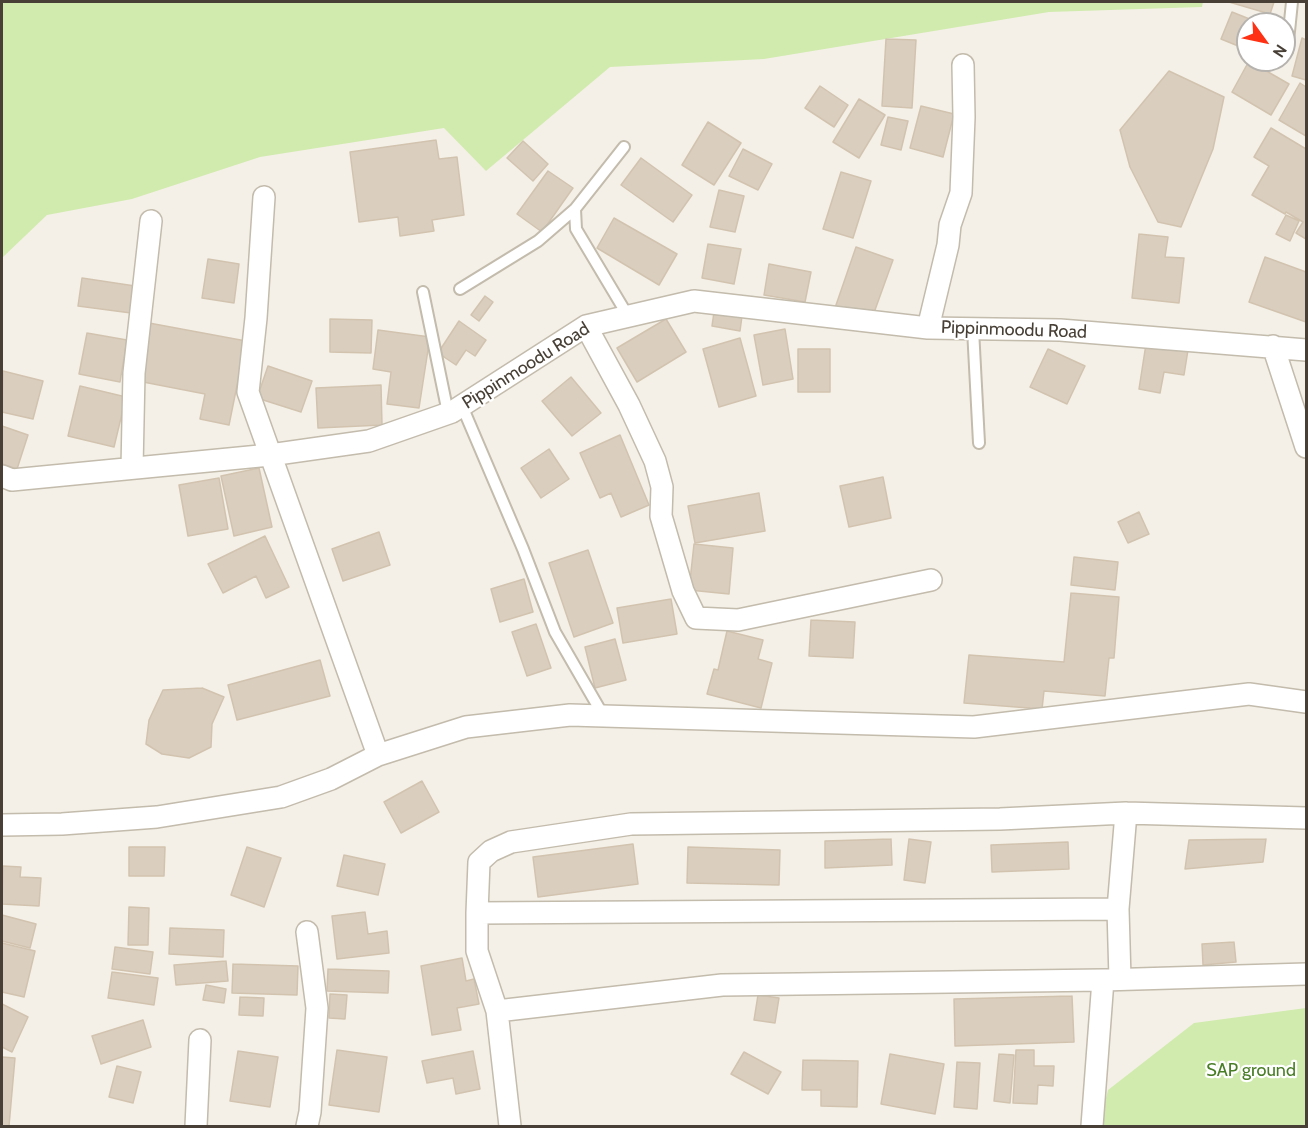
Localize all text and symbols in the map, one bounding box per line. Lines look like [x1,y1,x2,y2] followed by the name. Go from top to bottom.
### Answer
[1236,12,1296,72] north arrow
[1269,41,1291,61] text: N
[941,317,1087,343] street label: Pippinmoodu Road
[458,318,594,414] street label: Pippinmoodu Road
[1206,1060,1296,1082] park label: SAP ground

